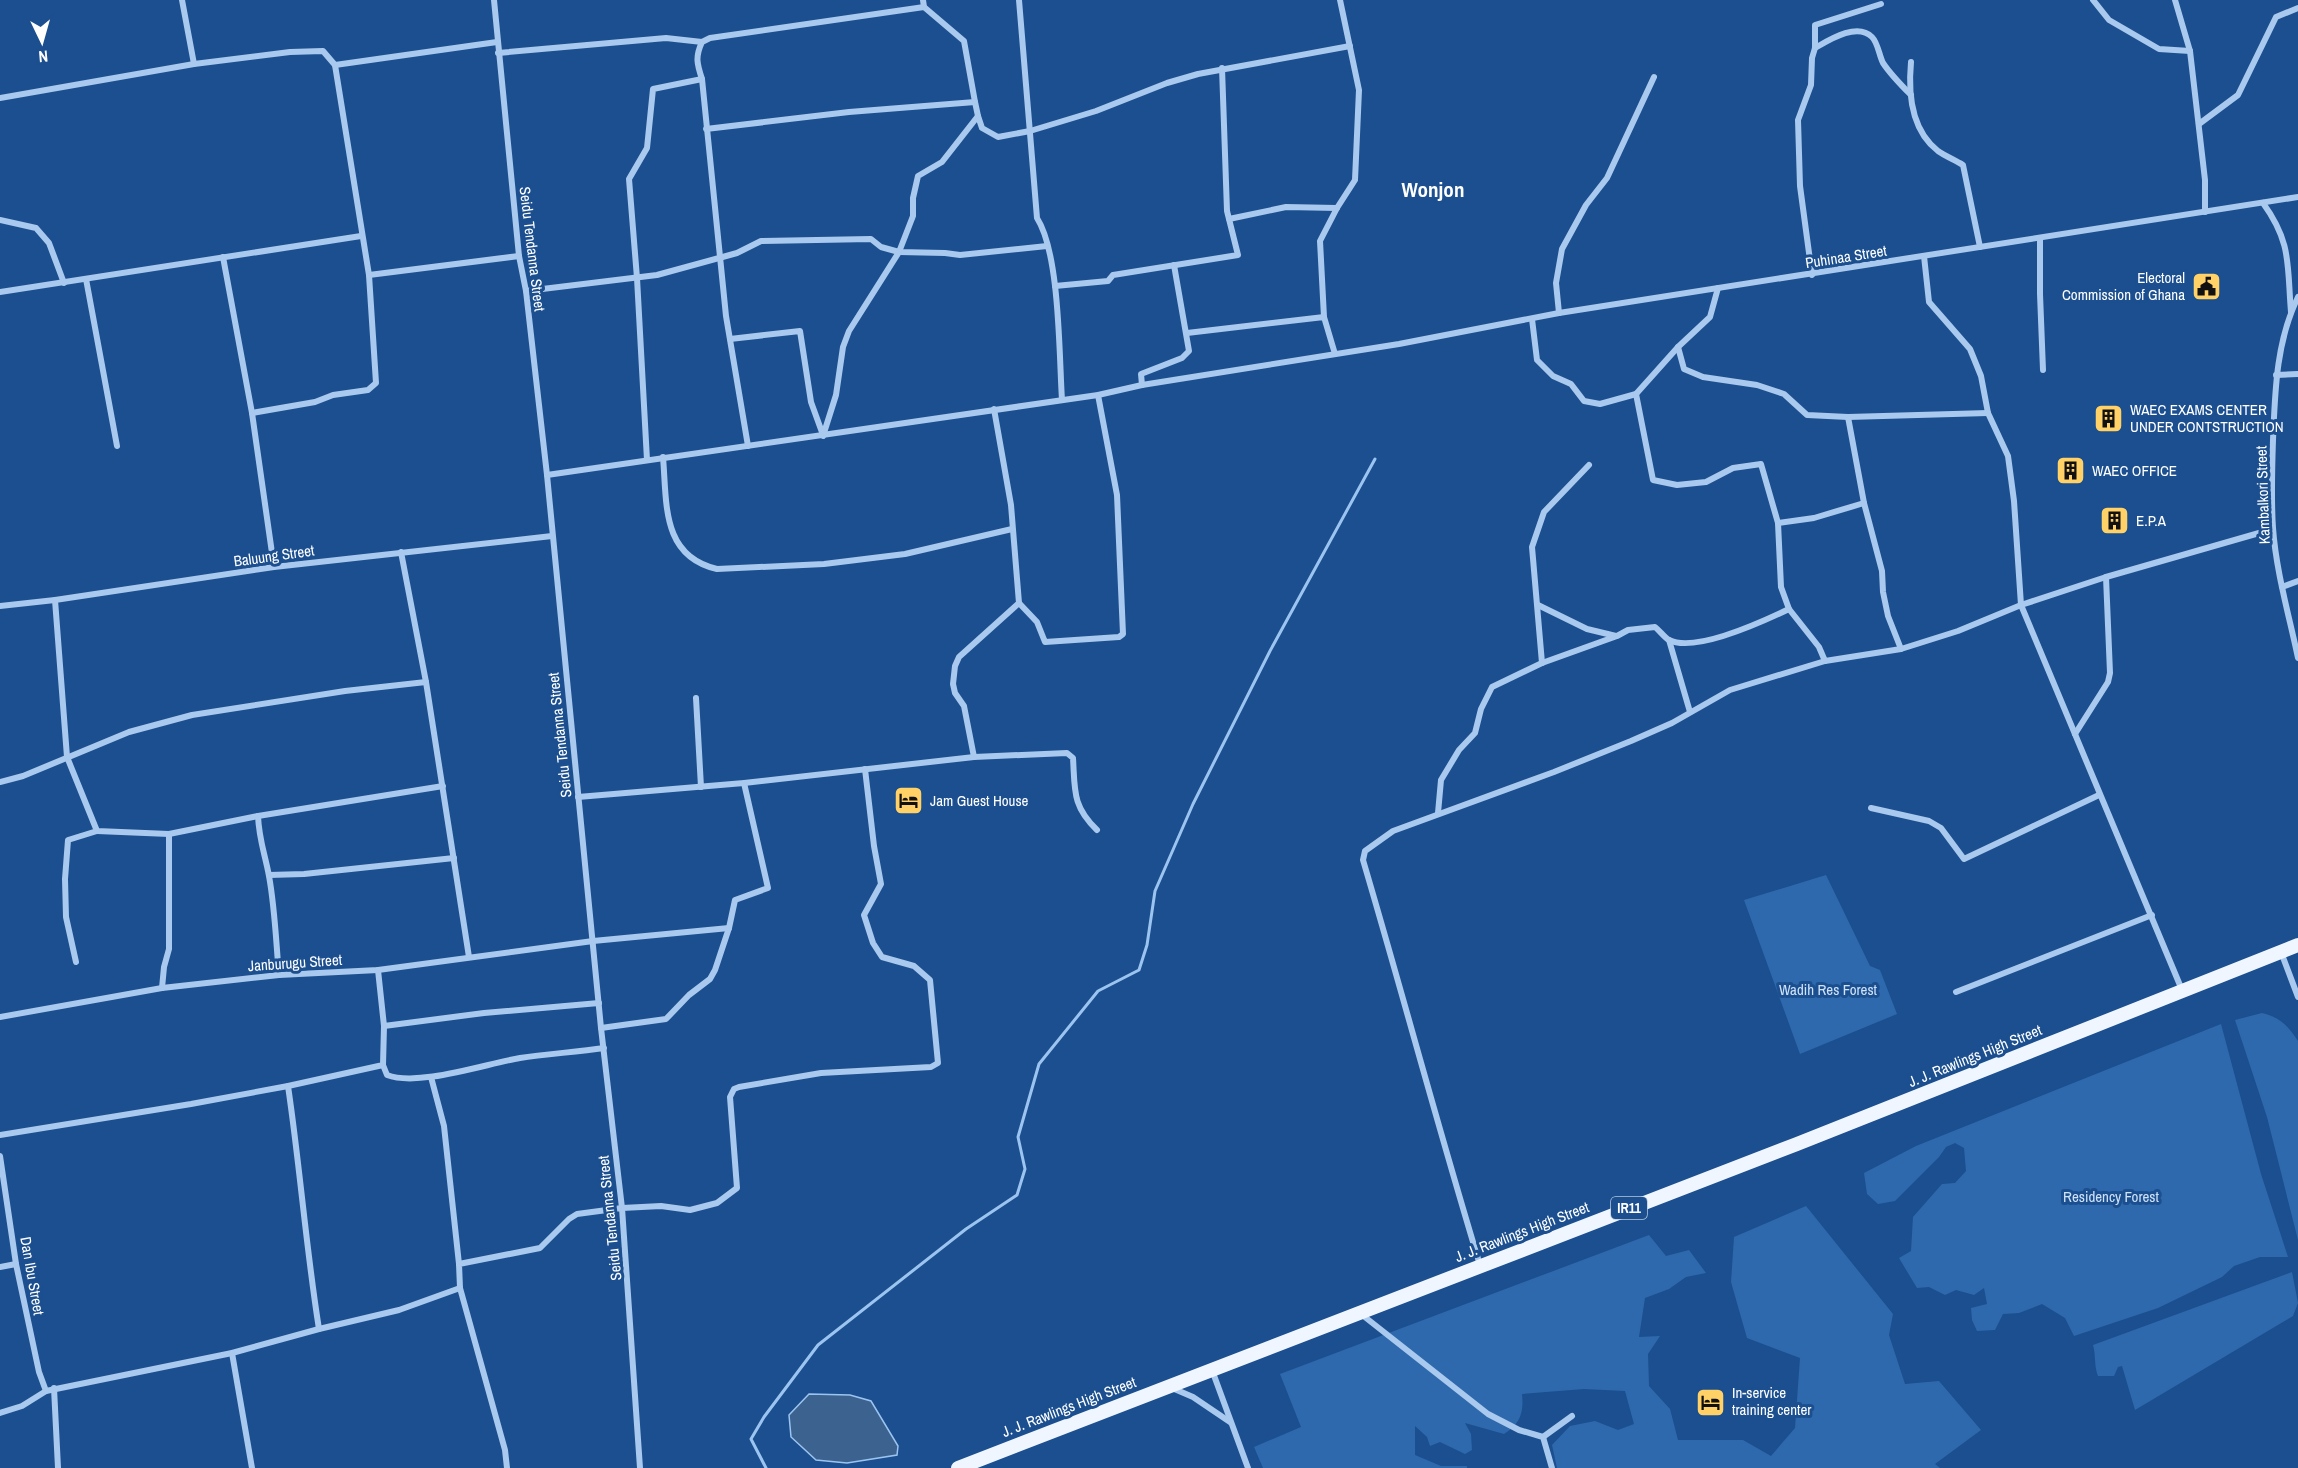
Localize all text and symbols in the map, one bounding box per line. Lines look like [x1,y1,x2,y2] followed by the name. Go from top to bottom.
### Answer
[12,12,72,72] north arrow
[38,46,49,68] text: N
[1402,175,1464,204] district label: Wonjon
[514,185,551,313] street label: Seidu Tendanna Street
[1804,240,1889,273] street label: Puhinaa Street
[2062,267,2185,305] place label: Electoral Commission of Ghana
[2190,271,2222,303] public building icon: Electoral Commission of Ghana
[2130,399,2284,437] place label: WAEC EXAMS CENTER UNDER CONTSTRUCTION
[2093,403,2125,435] building icon: WAEC EXAMS CENTER UNDER CONTSTRUCTION
[2250,445,2275,545] street label: Kambalkori Street
[2055,455,2087,487] building icon: WAEC OFFICE
[2092,460,2177,481] place label: WAEC OFFICE
[2099,505,2131,537] building icon: E.P.A
[2136,510,2167,531] place label: E.P.A
[232,539,316,572] street label: Baluung Street
[542,671,577,799] street label: Seidu Tendanna Street
[893,785,925,817] hotel icon: Jam Guest House
[930,790,1029,811] place label: Jam Guest House
[247,949,343,976] street label: Janburugu Street
[1779,979,1878,1000] park label: Wadih Res Forest
[1905,1019,2045,1092] street label: J. J. Rawlings High Street
[592,1154,627,1282] street label: Seidu Tendanna Street
[2063,1186,2159,1207] park label: Residency Forest
[1452,1196,1593,1267] street label: J. J. Rawlings High Street
[1611,1197,1647,1219] road number: IR11
[15,1235,50,1317] street label: Dan Ibu Street
[999,1371,1140,1442] street label: J. J. Rawlings High Street
[1732,1382,1811,1420] place label: In-service training center
[1695,1386,1727,1418] hotel icon: In-service training center

